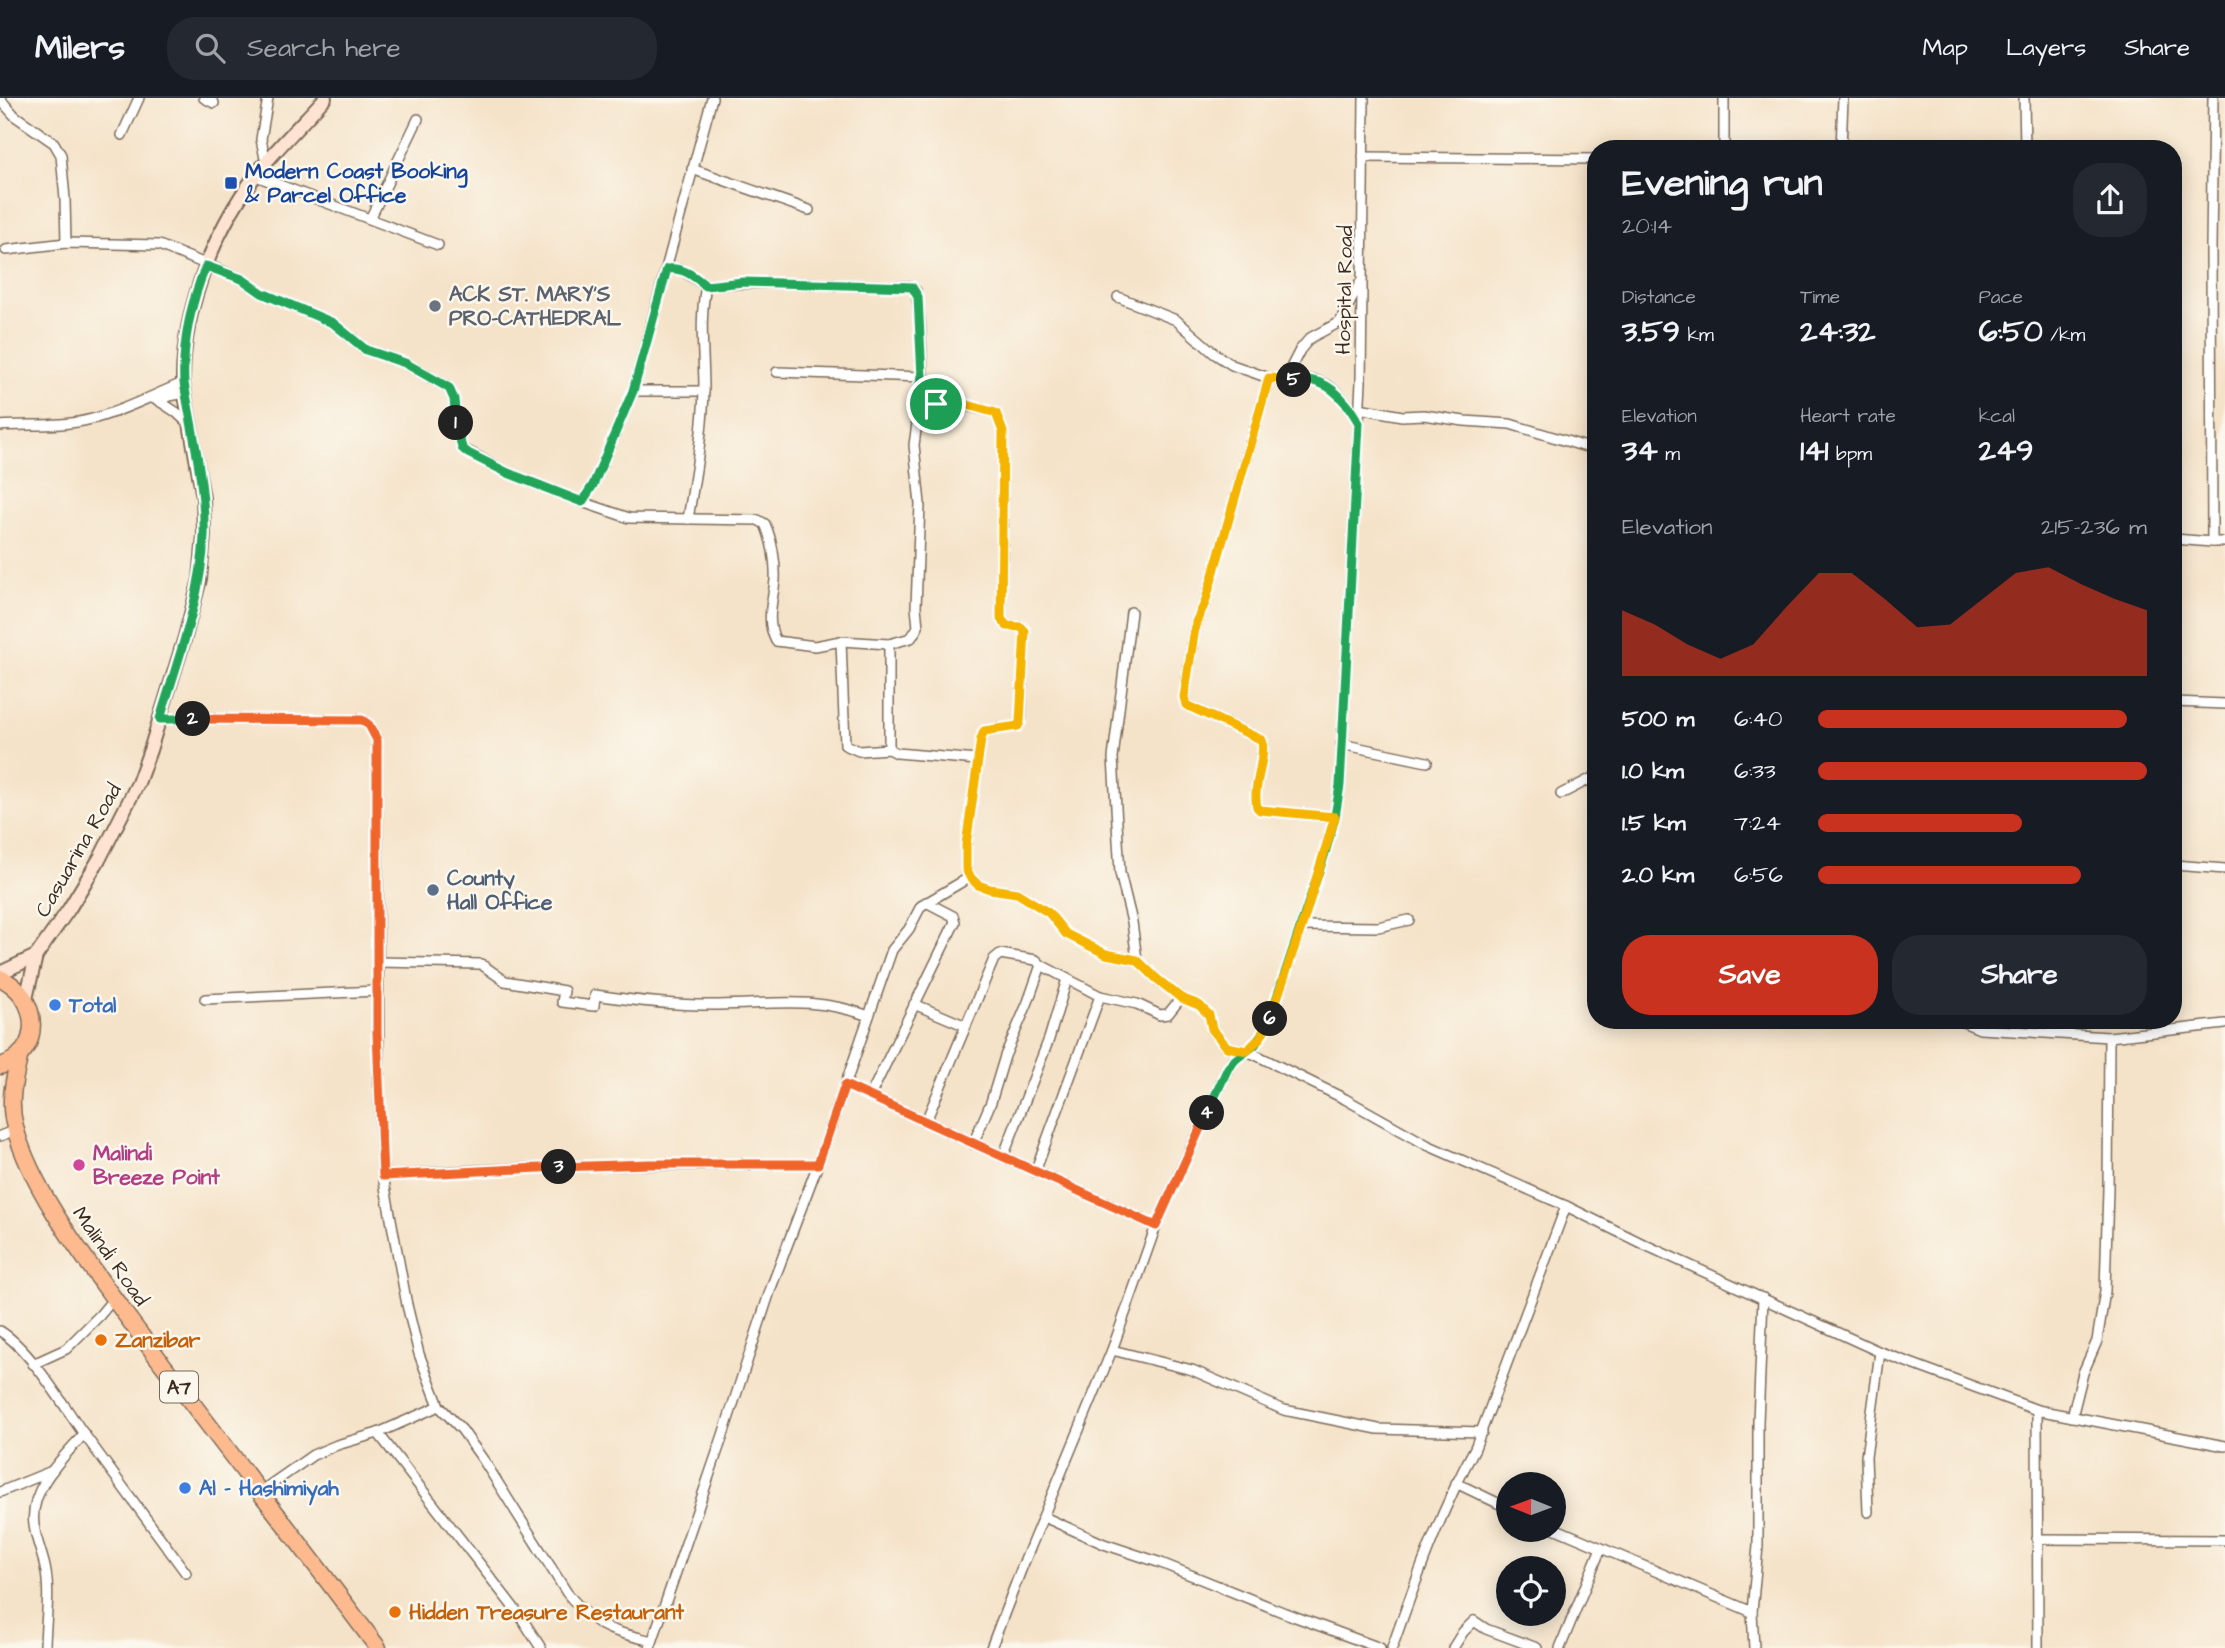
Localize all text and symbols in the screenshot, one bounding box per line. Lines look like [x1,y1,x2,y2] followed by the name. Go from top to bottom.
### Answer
[167,17,657,80] search box
[35,25,125,71] text: Milers
[191,29,229,67] icon: search
[247,30,401,66] text: Search here
[1923,31,1968,65] text: Map
[2006,31,2086,65] text: Layers
[2124,31,2190,65] text: Share
[244,157,468,210] place label: Modern Coast Booking & Parcel Office
[1622,158,1823,210] text: Evening run
[2073,163,2147,237] button: share
[223,175,239,191] marker: Modern Coast Booking & Parcel Office
[1622,210,1672,242] text: 20:14
[1329,225,1361,355] street label: Hospital Road
[449,280,622,333] place label: ACK ST. MARY'S PRO-CATHEDRAL
[1622,284,1696,311] text: Distance
[1800,284,1840,311] text: Time
[1979,284,2023,311] text: Pace
[427,298,443,314] marker: ACK ST. MARY'S PRO-CATHEDRAL
[1622,311,1680,353] text: 3.59
[1800,311,1875,353] text: 24:32
[1979,311,2043,353] text: 6:50
[1680,322,1714,349] text: km
[2043,322,2085,349] text: /km
[1276,362,1312,398] pin: 5
[1287,366,1300,393] text: 5
[906,374,966,434] pin
[917,385,955,423] icon: arrive
[1622,403,1697,430] text: Elevation
[1800,403,1896,430] text: Heart rate
[1979,403,2015,430] text: kcal
[438,406,474,440] pin: 1
[454,409,457,436] text: 1
[1622,430,1658,472] text: 34
[1800,430,1828,472] text: 141
[1979,430,2033,472] text: 249
[1658,441,1680,468] text: m
[1828,441,1872,468] text: bpm
[1622,511,1713,543] text: Elevation
[2041,511,2147,543] text: 215–236 m
[176,702,210,736] pin: 2
[1622,703,1694,735] text: 500 m
[1734,703,1782,735] text: 6:40
[187,705,198,732] text: 2
[1622,755,1684,787] text: 1.0 km
[1734,755,1776,787] text: 6:33
[28,778,129,922] street label: Casuarina Road
[1622,807,1686,839] text: 1.5 km
[1734,807,1781,839] text: 7:24
[1622,859,1694,891] text: 2.0 km
[1734,859,1783,891] text: 6:56
[447,864,553,917] place label: County Hall Office
[425,882,441,898] marker: County Hall Office
[1622,935,1878,1015] button: Save
[1892,935,2147,1015] button: Share
[68,991,117,1020] place label: Total
[47,997,63,1013] marker: Total
[1252,1002,1288,1037] pin: 6
[1264,1005,1275,1032] text: 6
[1190,1096,1224,1130] pin: 4
[1200,1099,1213,1126] text: 4
[93,1139,220,1192] place label: Malindi Breeze Point
[542,1150,576,1184] pin: 3
[554,1153,563,1180] text: 3
[71,1157,87,1173] marker: Malindi Breeze Point
[66,1201,156,1312] street label: Malindi Road
[115,1326,201,1355] place label: Zanzibar
[93,1332,109,1348] marker: Zanzibar
[160,1372,198,1402] road number: A7
[1496,1472,1566,1542] north arrow
[1496,1472,1566,1626] map controls
[199,1474,339,1506] place label: Al - Hashimiyah
[177,1480,193,1496] marker: Al - Hashimiyah
[1496,1556,1566,1626] button: locate
[409,1598,684,1627] place label: Hidden Treasure Restaurant
[387,1604,403,1620] marker: Hidden Treasure Restaurant

